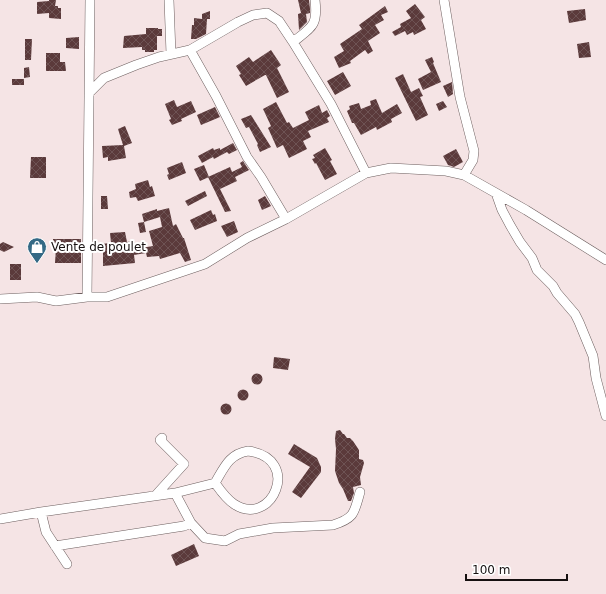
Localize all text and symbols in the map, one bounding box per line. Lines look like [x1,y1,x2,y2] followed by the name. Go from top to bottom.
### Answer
[26,236,48,264] shop icon: Vente de poulet
[51,240,146,254] place label: Vente de poulet
[466,556,567,582] scale bar
[472,563,510,577] text: 100 m

